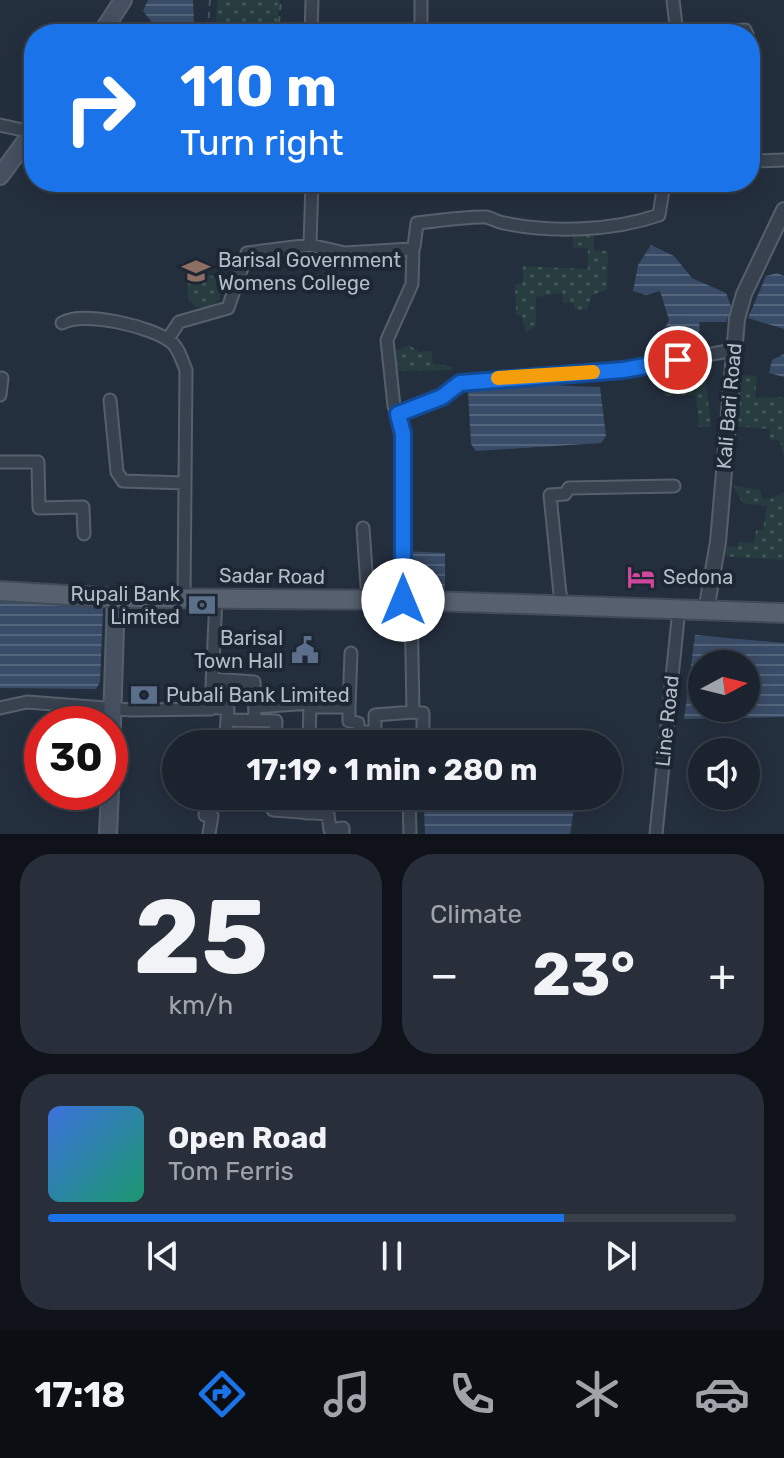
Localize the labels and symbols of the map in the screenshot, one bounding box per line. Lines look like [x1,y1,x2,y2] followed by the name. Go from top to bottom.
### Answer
[218,248,401,295] place label: Barisal Government Womens College
[181,256,211,286] school or university icon: Barisal Government Womens College
[644,326,712,394] pin
[712,342,746,470] street label: Kali Bari Road
[361,558,445,642] position arrow
[626,562,656,592] hotel icon: Sedona
[219,563,325,589] street label: Sadar Road
[663,565,733,589] place label: Sedona
[70,582,181,629] place label: Rupali Bank Limited
[187,590,217,620] bank icon: Rupali Bank Limited
[194,626,283,673] place label: Barisal Town Hall
[290,635,320,665] public building icon: Barisal Town Hall
[688,650,760,722] north arrow
[650,674,684,768] street label: Line Road
[129,680,159,710] bank icon: Pubali Bank Limited
[166,683,350,707] place label: Pubali Bank Limited
[24,706,128,810] speed limit sign: 30

